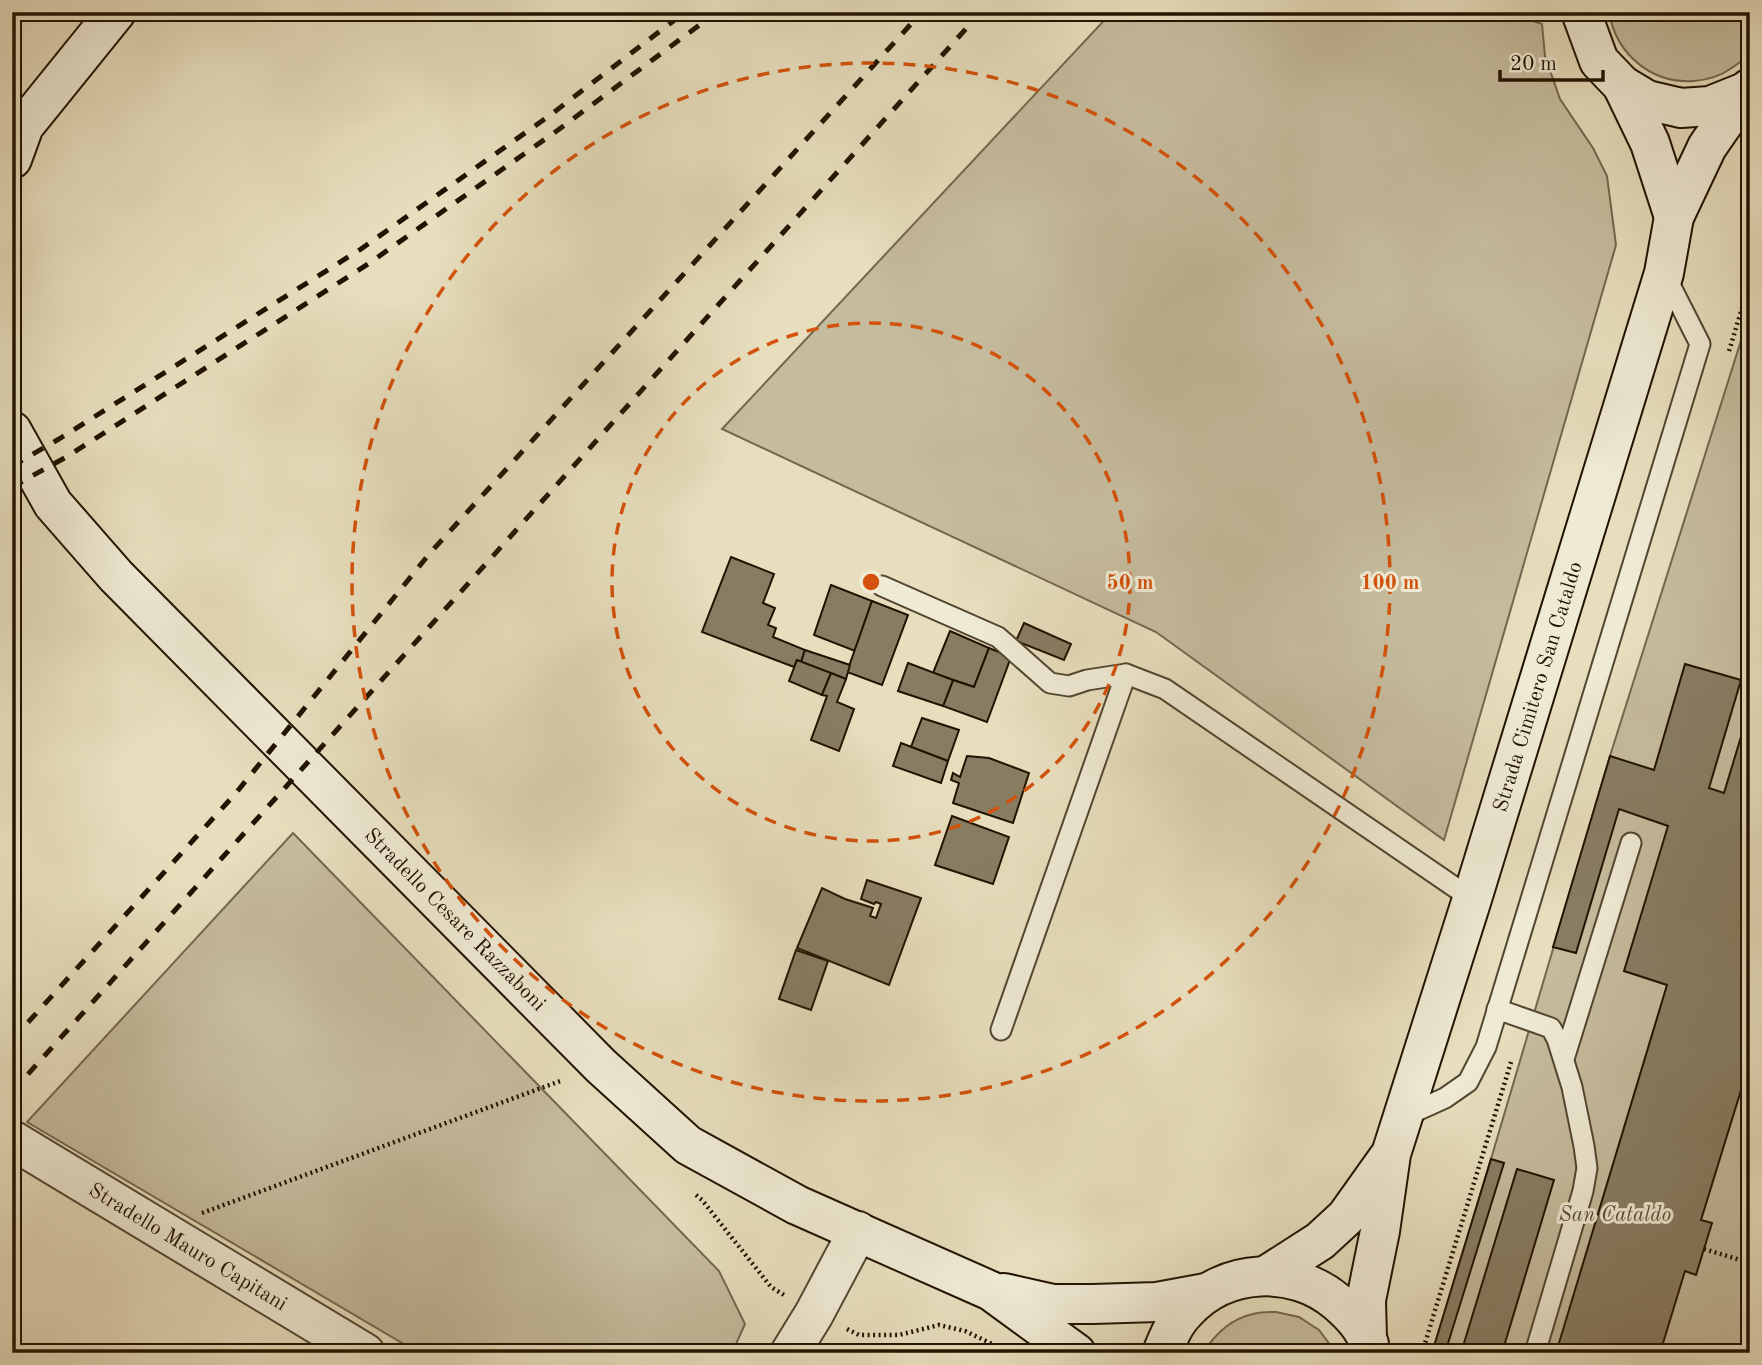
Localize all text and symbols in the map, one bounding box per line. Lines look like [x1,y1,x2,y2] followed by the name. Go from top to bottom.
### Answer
[1500,38,1603,82] scale bar
[1510,54,1557,75] text: 20 m
[1490,559,1587,815] street label: Strada Cimitero San Cataldo
[859,570,883,594] centre of rings
[1106,573,1154,594] text: 50 m
[1360,573,1420,594] text: 100 m
[360,825,549,1015] street label: Stradello Cesare Razzaboni
[85,1180,290,1315] street label: Stradello Mauro Capitani
[1559,1205,1671,1226] park label: San Cataldo

